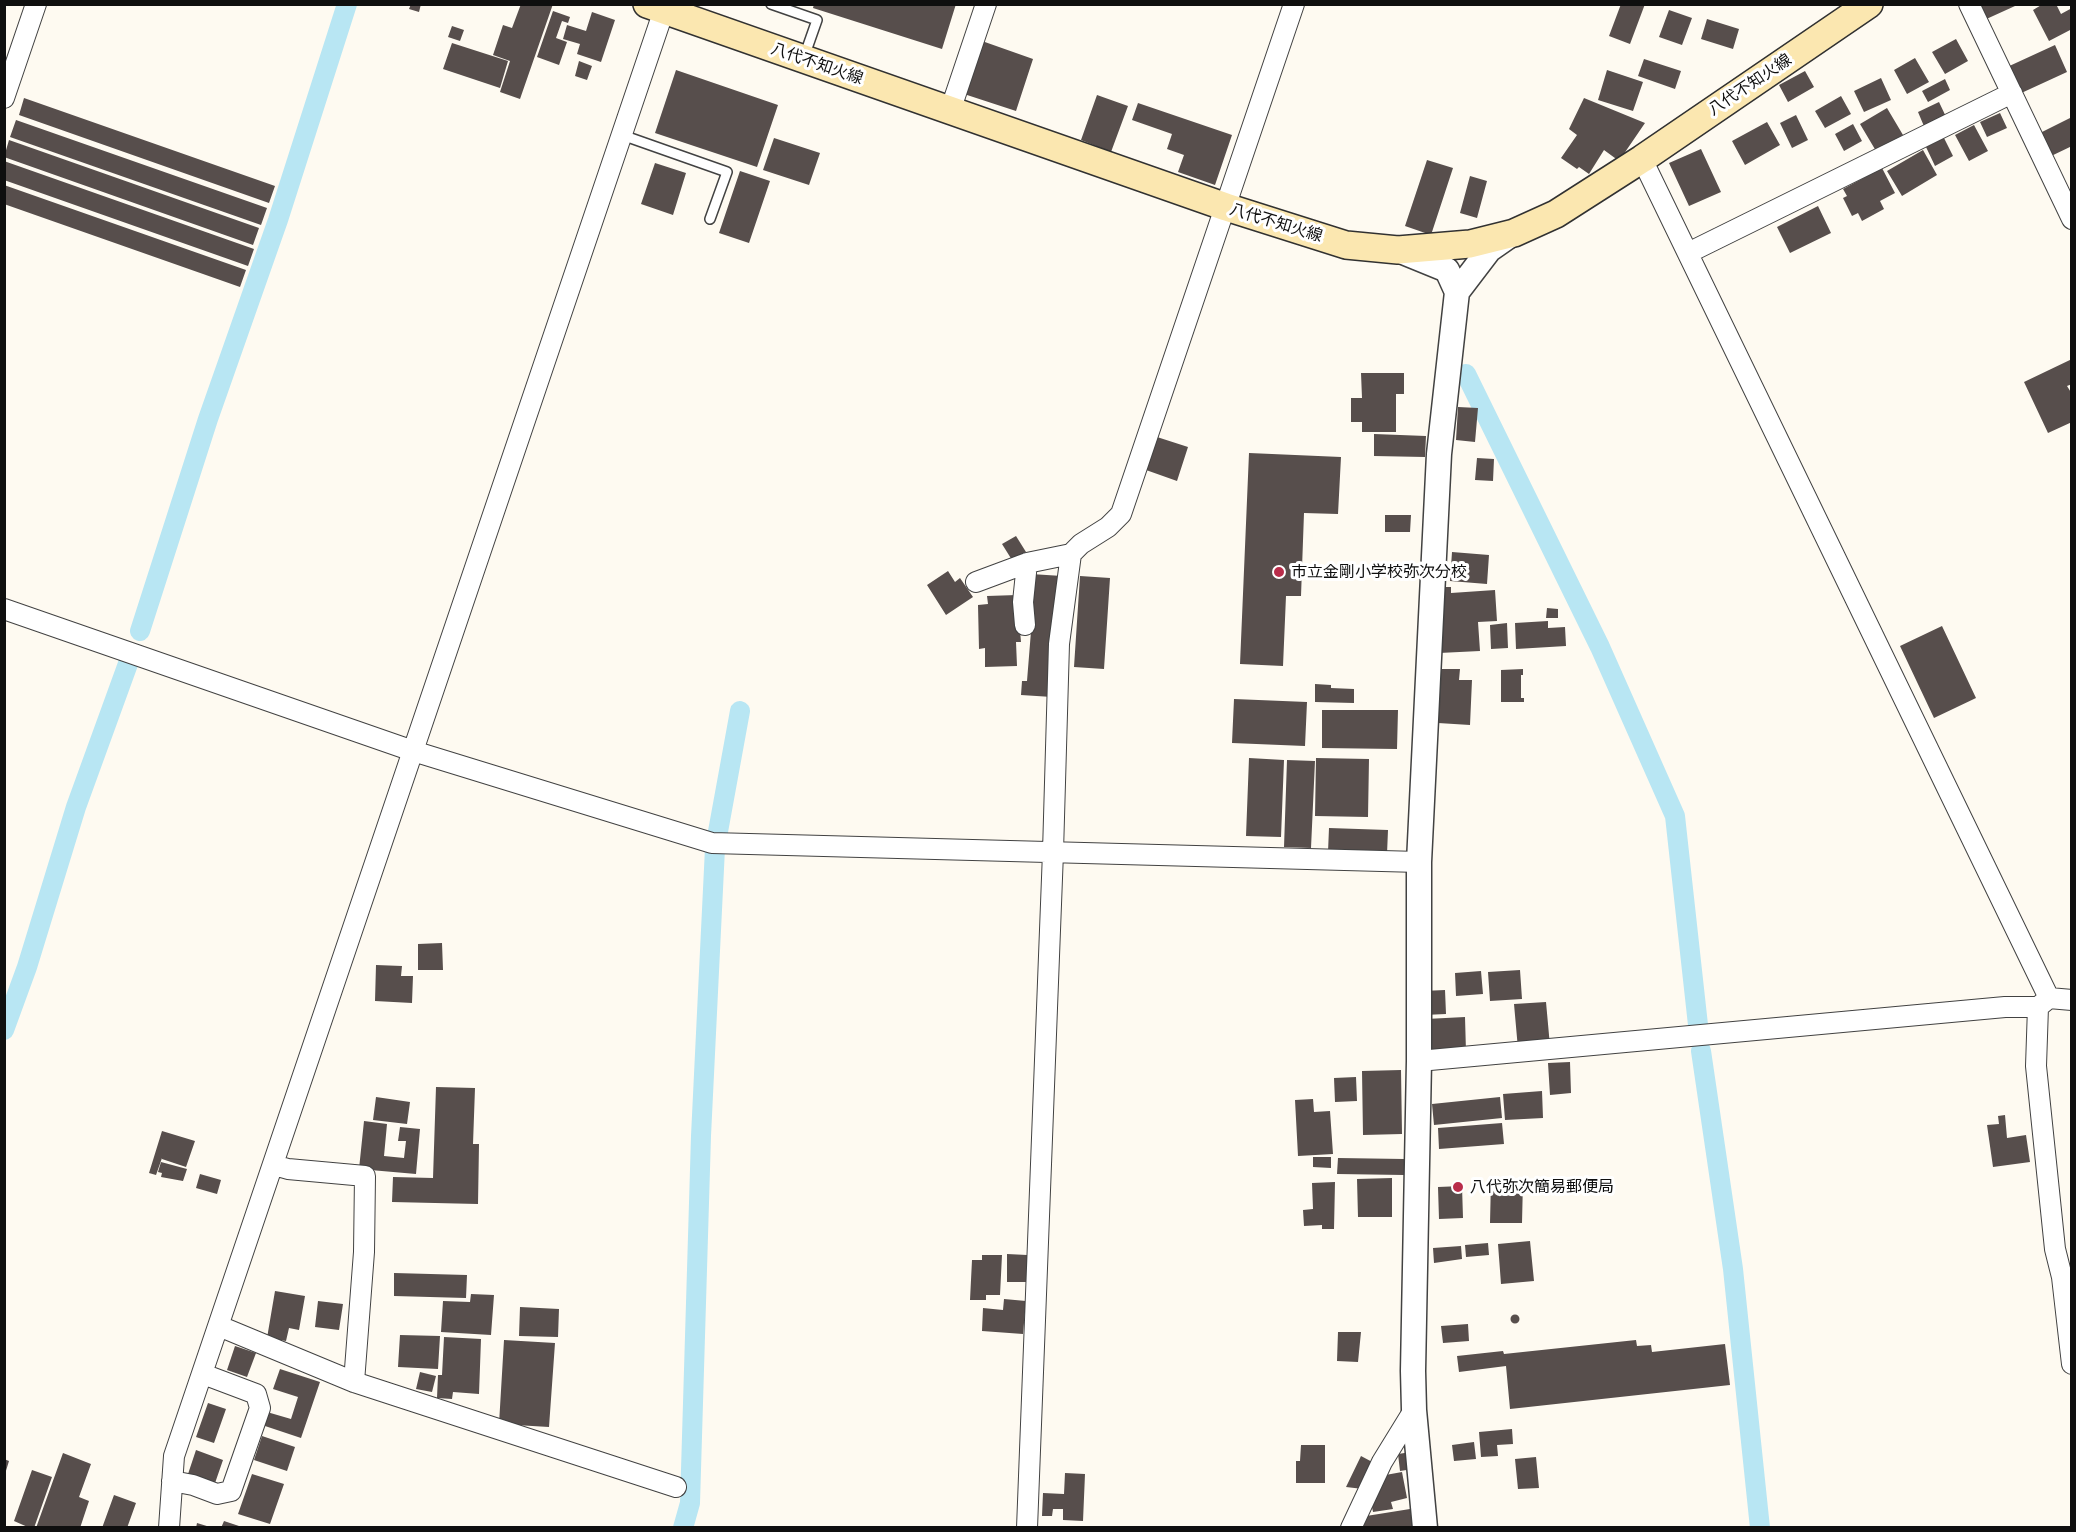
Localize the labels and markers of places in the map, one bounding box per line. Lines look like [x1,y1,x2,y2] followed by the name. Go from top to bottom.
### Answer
[1291,562,1467,582] place label: 市立金剛小学校弥次分校
[1272,565,1286,579] marker: 市立金剛小学校弥次分校
[1470,1177,1614,1197] place label: 八代弥次簡易郵便局
[1451,1180,1465,1194] marker: 八代弥次簡易郵便局

